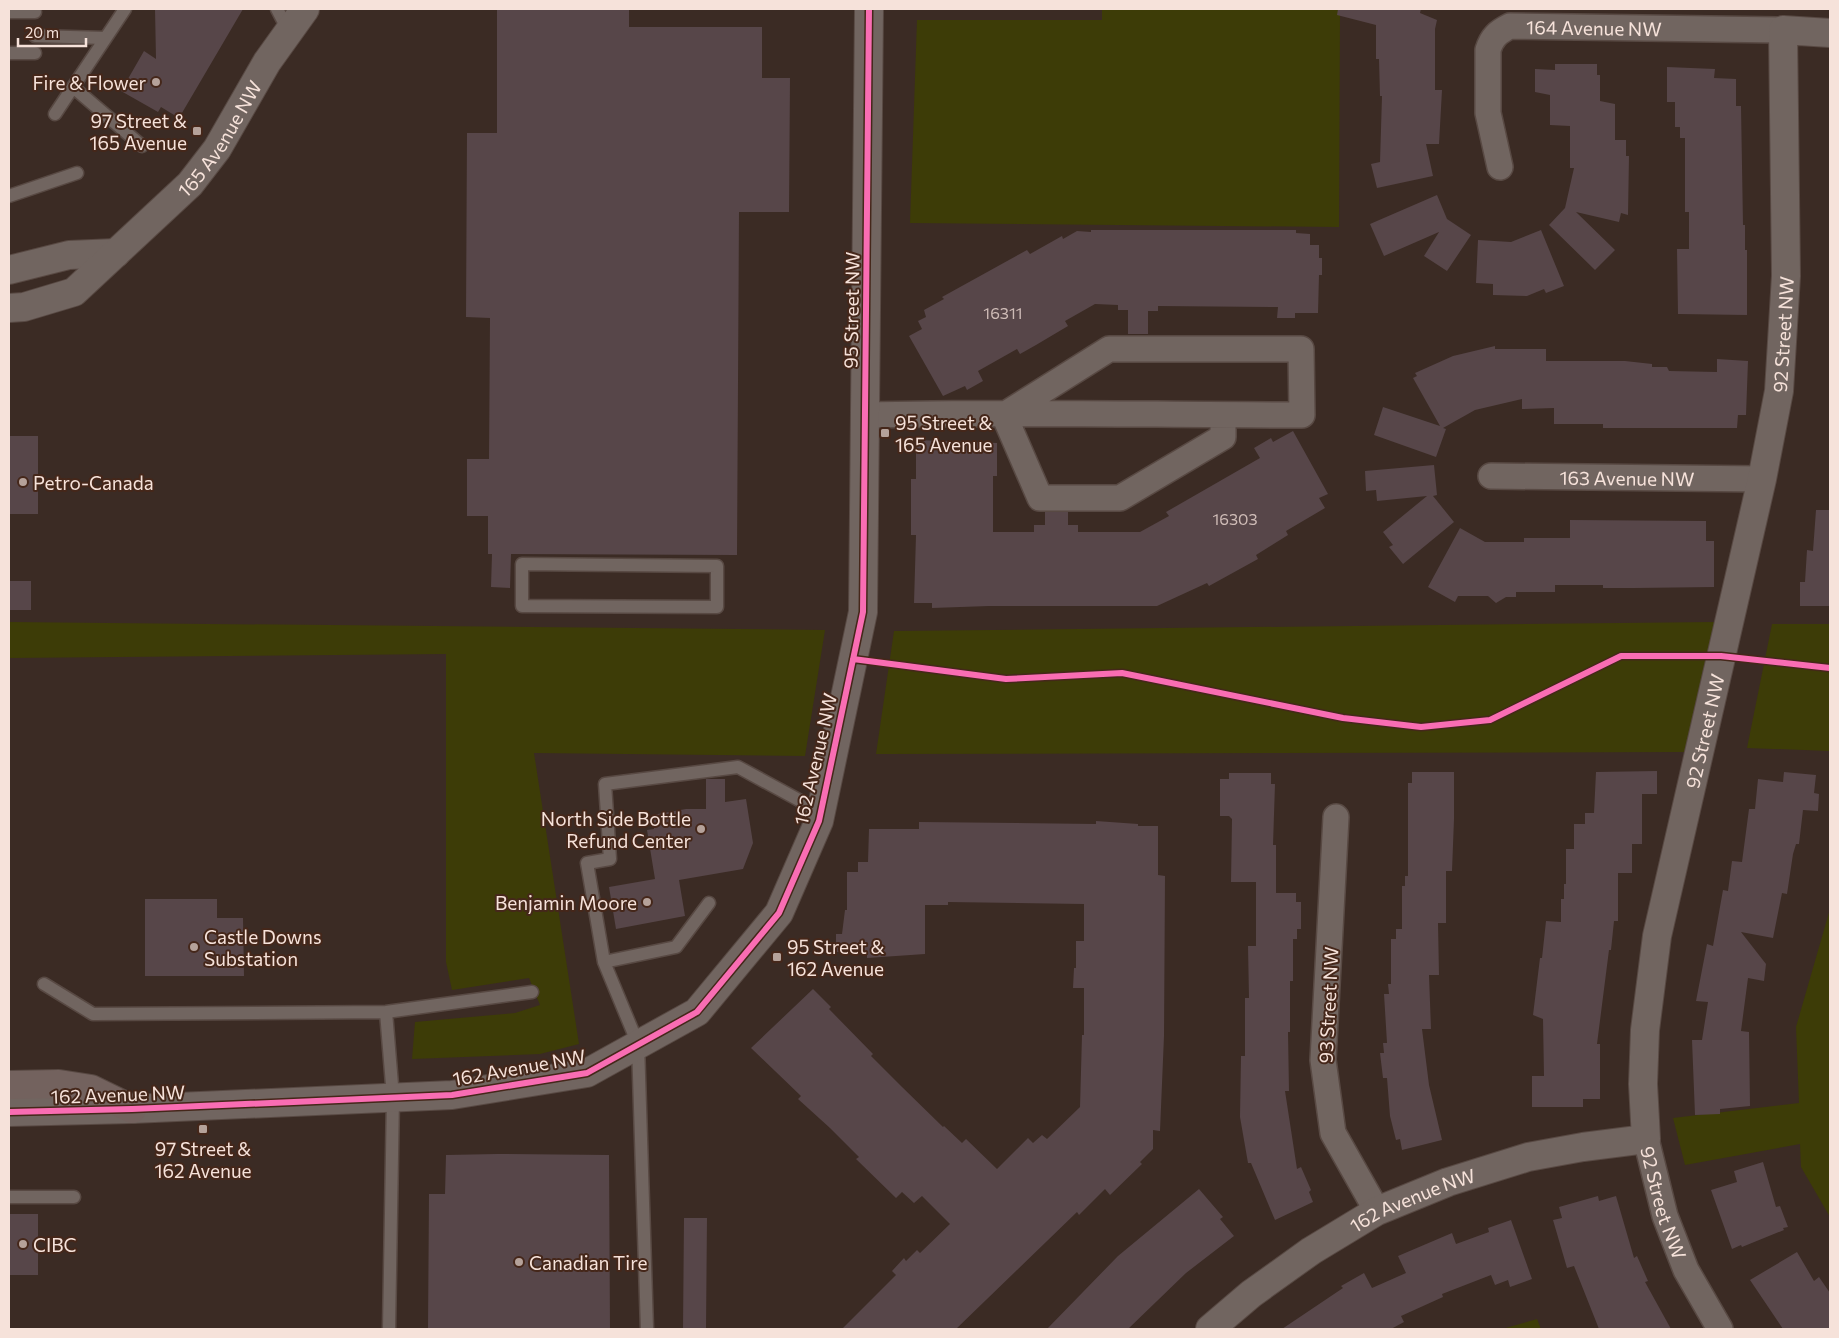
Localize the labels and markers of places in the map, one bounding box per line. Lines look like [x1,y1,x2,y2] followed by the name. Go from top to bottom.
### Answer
[32,71,146,94] place label: Fire & Flower
[150,76,162,88] marker: Fire & Flower
[89,109,187,154] place label: 97 Street & 165 Avenue
[191,125,203,137] marker: 97 Street & 165 Avenue
[895,411,993,456] place label: 95 Street & 165 Avenue
[879,427,891,439] marker: 95 Street & 165 Avenue
[33,471,154,494] place label: Petro-Canada
[17,476,29,488] marker: Petro-Canada
[541,807,691,852] place label: North Side Bottle Refund Center
[695,823,707,835] marker: North Side Bottle Refund Center
[495,891,637,914] place label: Benjamin Moore
[641,896,653,908] marker: Benjamin Moore
[204,925,322,970] place label: Castle Downs Substation
[787,935,884,980] place label: 95 Street & 162 Avenue
[188,941,200,953] marker: Castle Downs Substation
[771,951,783,963] marker: 95 Street & 162 Avenue
[197,1123,209,1135] marker: 97 Street & 162 Avenue
[154,1137,252,1182] place label: 97 Street & 162 Avenue
[33,1233,77,1256] place label: CIBC
[17,1238,29,1250] marker: CIBC
[529,1251,647,1274] place label: Canadian Tire
[513,1256,525,1268] marker: Canadian Tire

